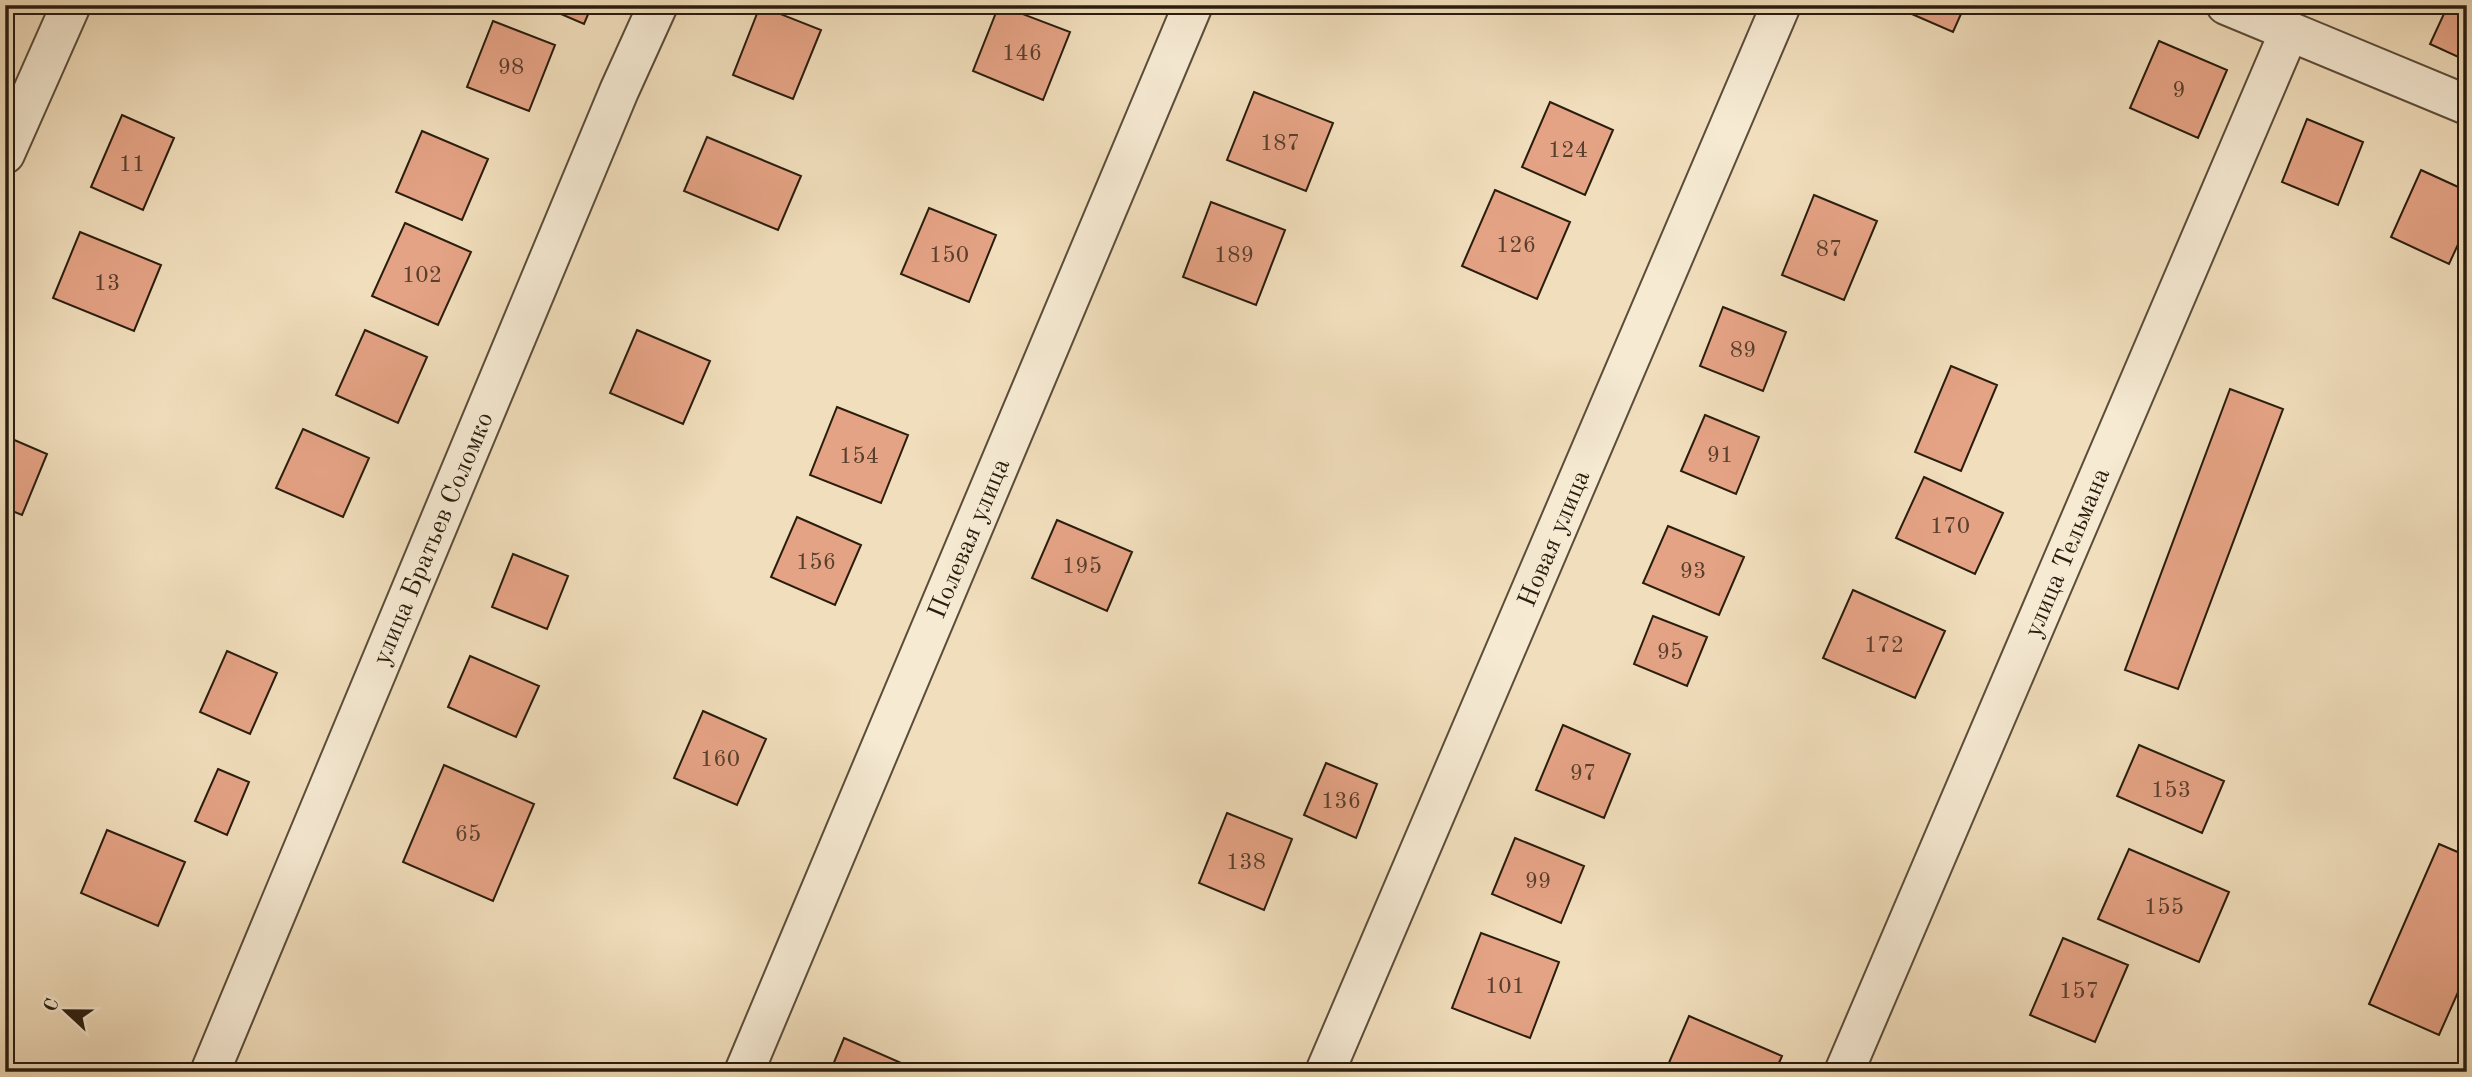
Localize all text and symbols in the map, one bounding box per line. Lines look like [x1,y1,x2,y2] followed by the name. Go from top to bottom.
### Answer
[1002,42,1042,65] house number: 146
[498,56,524,79] house number: 98
[2172,79,2186,102] house number: 9
[1260,132,1300,155] house number: 187
[1548,139,1588,162] house number: 124
[119,153,145,176] house number: 11
[1496,234,1536,257] house number: 126
[1816,238,1842,261] house number: 87
[929,244,969,267] house number: 150
[1214,244,1254,267] house number: 189
[402,264,442,287] house number: 102
[94,272,120,295] house number: 13
[1730,339,1756,362] house number: 89
[369,409,499,669] street label: улица Братьев Соломко
[1707,444,1733,467] house number: 91
[839,445,879,468] house number: 154
[924,455,1015,623] street label: Полевая улица
[2020,464,2115,641] street label: улица Тельмана
[1514,466,1595,611] street label: Новая улица
[1930,515,1970,538] house number: 170
[796,551,836,574] house number: 156
[1062,555,1102,578] house number: 195
[1680,560,1706,583] house number: 93
[1864,634,1904,657] house number: 172
[1657,641,1683,664] house number: 95
[700,748,740,771] house number: 160
[1570,762,1596,785] house number: 97
[2151,779,2191,802] house number: 153
[1321,790,1361,813] house number: 136
[455,823,481,846] house number: 65
[1226,851,1266,874] house number: 138
[1525,870,1551,893] house number: 99
[2144,896,2184,919] house number: 155
[1485,975,1525,998] house number: 101
[32,976,102,1046] north arrow
[2059,980,2099,1003] house number: 157
[41,996,64,1015] text: С

